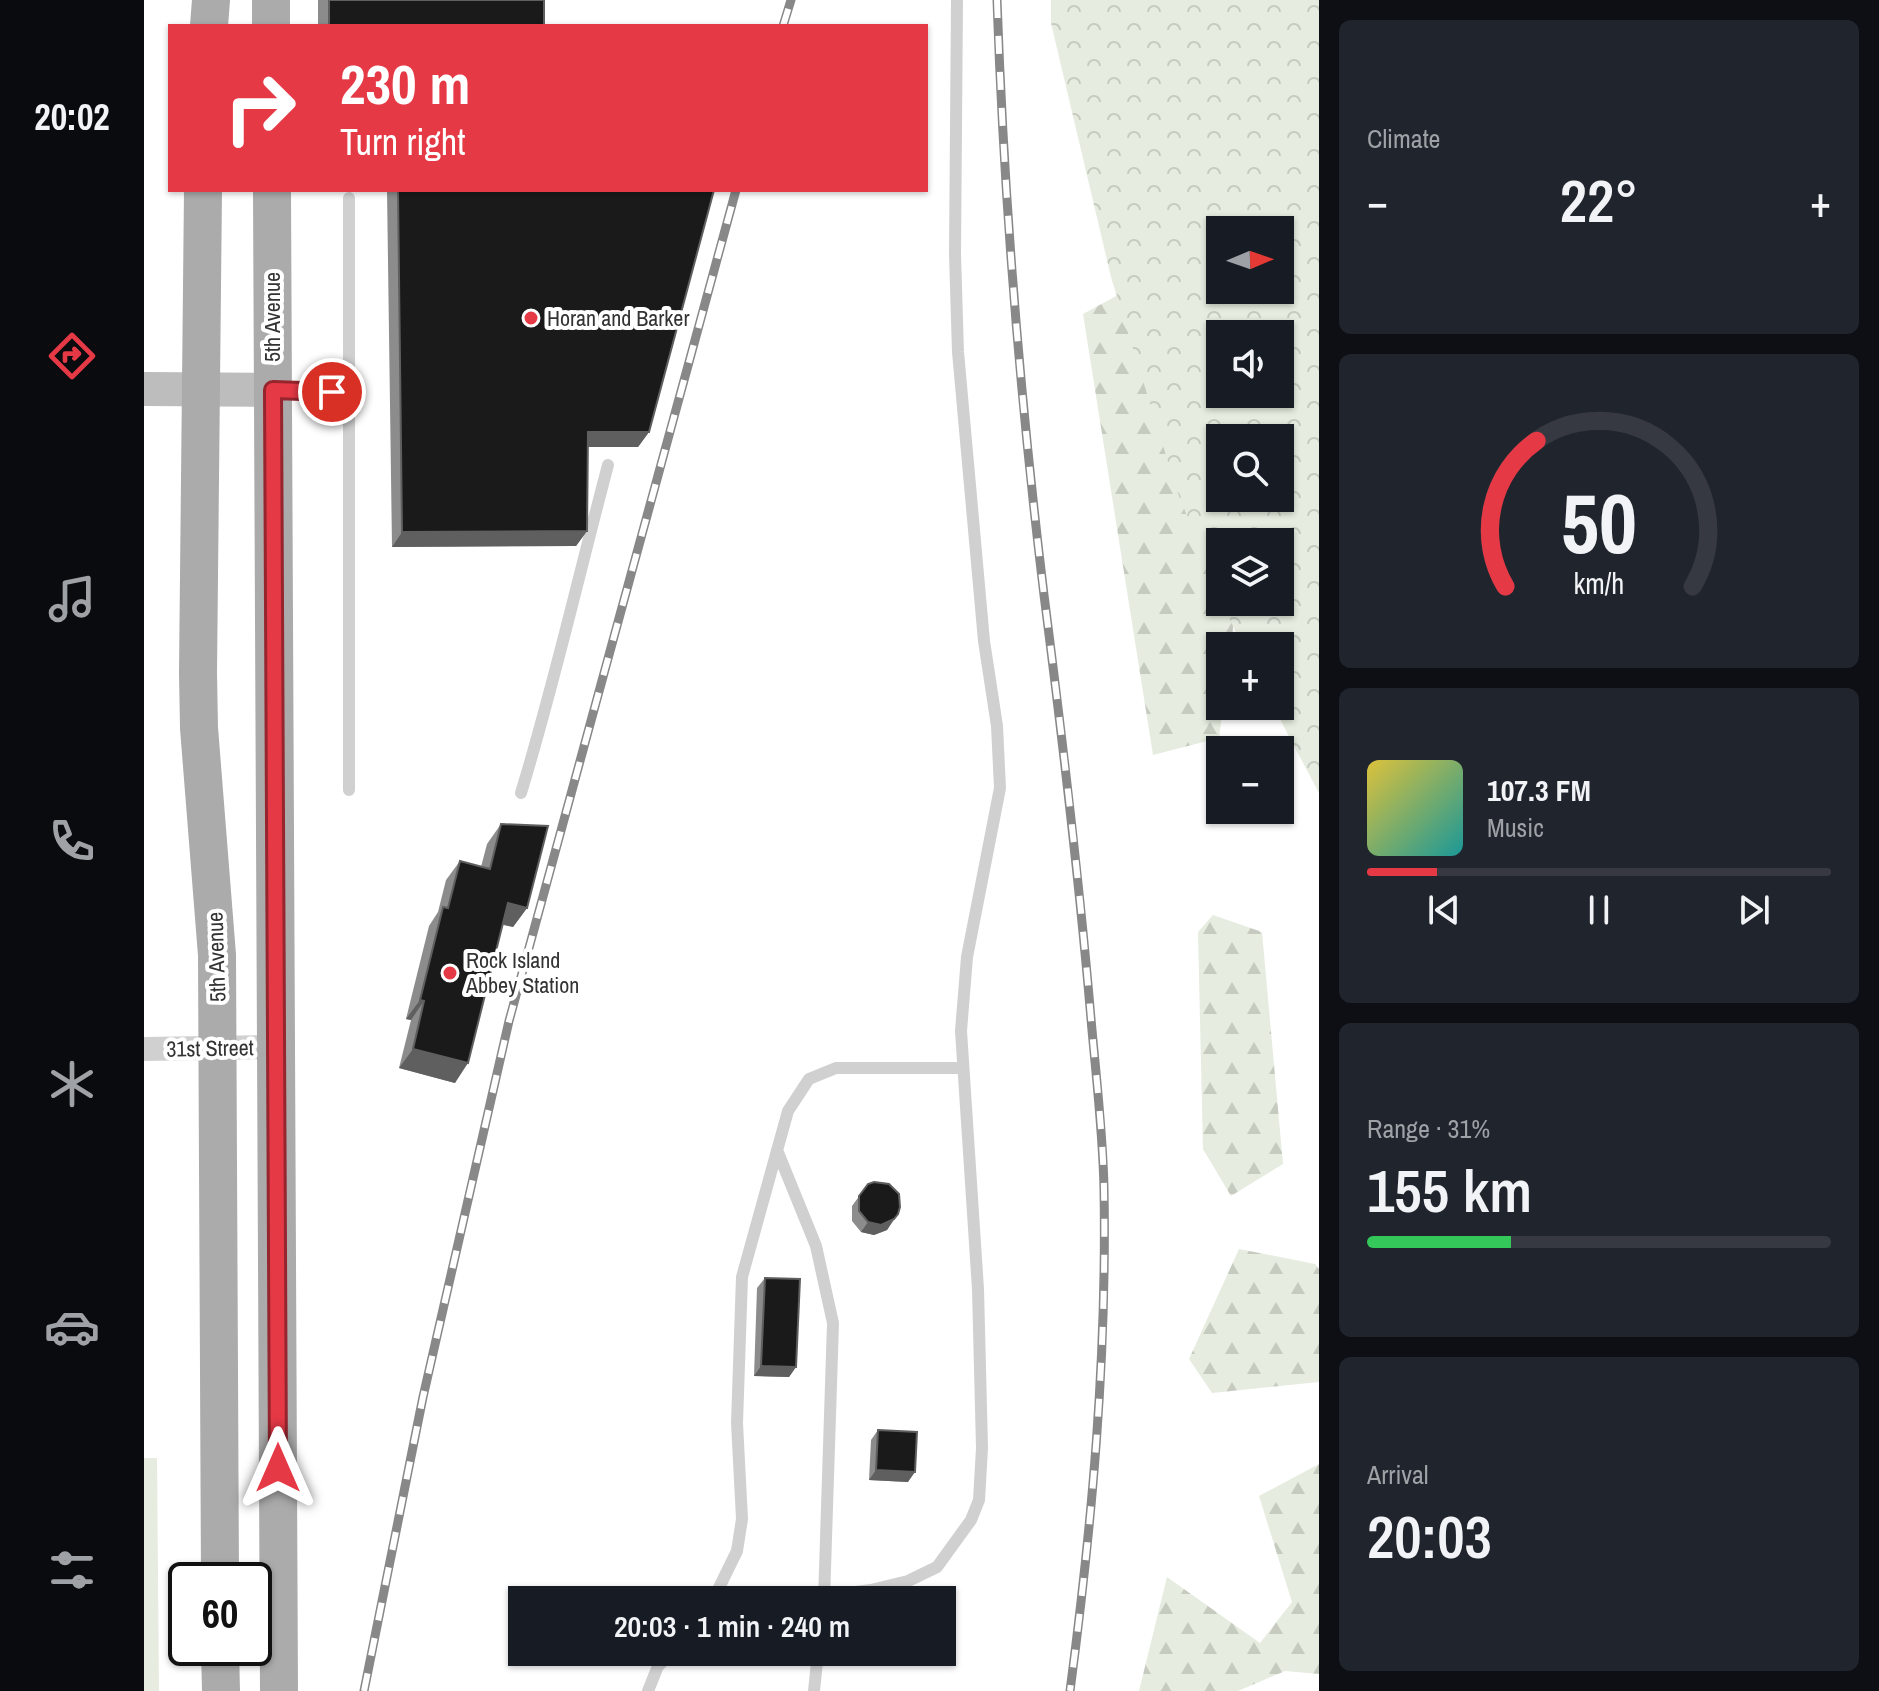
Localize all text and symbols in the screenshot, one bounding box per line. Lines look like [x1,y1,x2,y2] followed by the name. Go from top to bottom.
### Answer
[340,46,470,121] text: 230 m
[208,56,312,160] icon: right
[34,93,110,141] text: 20:02
[340,118,465,166] text: Turn right
[1367,121,1440,156] text: Climate
[1560,160,1638,241] text: 22°
[1367,171,1388,231] text: −
[1810,171,1831,231] text: +
[1206,216,1294,304] north arrow
[1206,216,1294,824] map controls
[257,272,287,362] street label: 5th Avenue
[547,303,689,333] place label: Horan and Barker
[522,309,540,327] marker: Horan and Barker
[1206,320,1294,408] button: sound
[44,328,100,384] icon: directions
[298,358,366,426] pin
[310,370,354,414] icon: arrive
[1206,424,1294,512] button: search
[1561,467,1637,579] text: 50
[1206,528,1294,616] button: layers
[1574,564,1624,603] text: km/h
[44,571,100,627] icon: music
[1206,632,1294,720] button: +
[1206,736,1294,824] button: −
[1487,770,1591,810] text: 107.3 FM
[1487,810,1544,845] text: Music
[44,813,100,869] icon: phone
[1422,888,1466,932] icon: previous
[1577,888,1621,932] icon: pause
[1732,888,1776,932] icon: next
[199,912,233,1002] street label: 5th Avenue
[465,945,579,1000] place label: Rock Island Abbey Station
[441,964,459,982] marker: Rock Island Abbey Station
[166,1032,254,1064] street label: 31st Street
[44,1056,100,1112] icon: climate
[1367,1111,1490,1146] text: Range · 31%
[1367,1150,1532,1231] text: 155 km
[44,1299,100,1355] icon: car
[236,1426,320,1510] position arrow
[1367,1457,1429,1492] text: Arrival
[1367,1496,1492,1577] text: 20:03
[44,1542,100,1598] icon: filters
[168,1562,272,1666] speed limit sign: 60
[614,1606,850,1646] text: 20:03 · 1 min · 240 m

